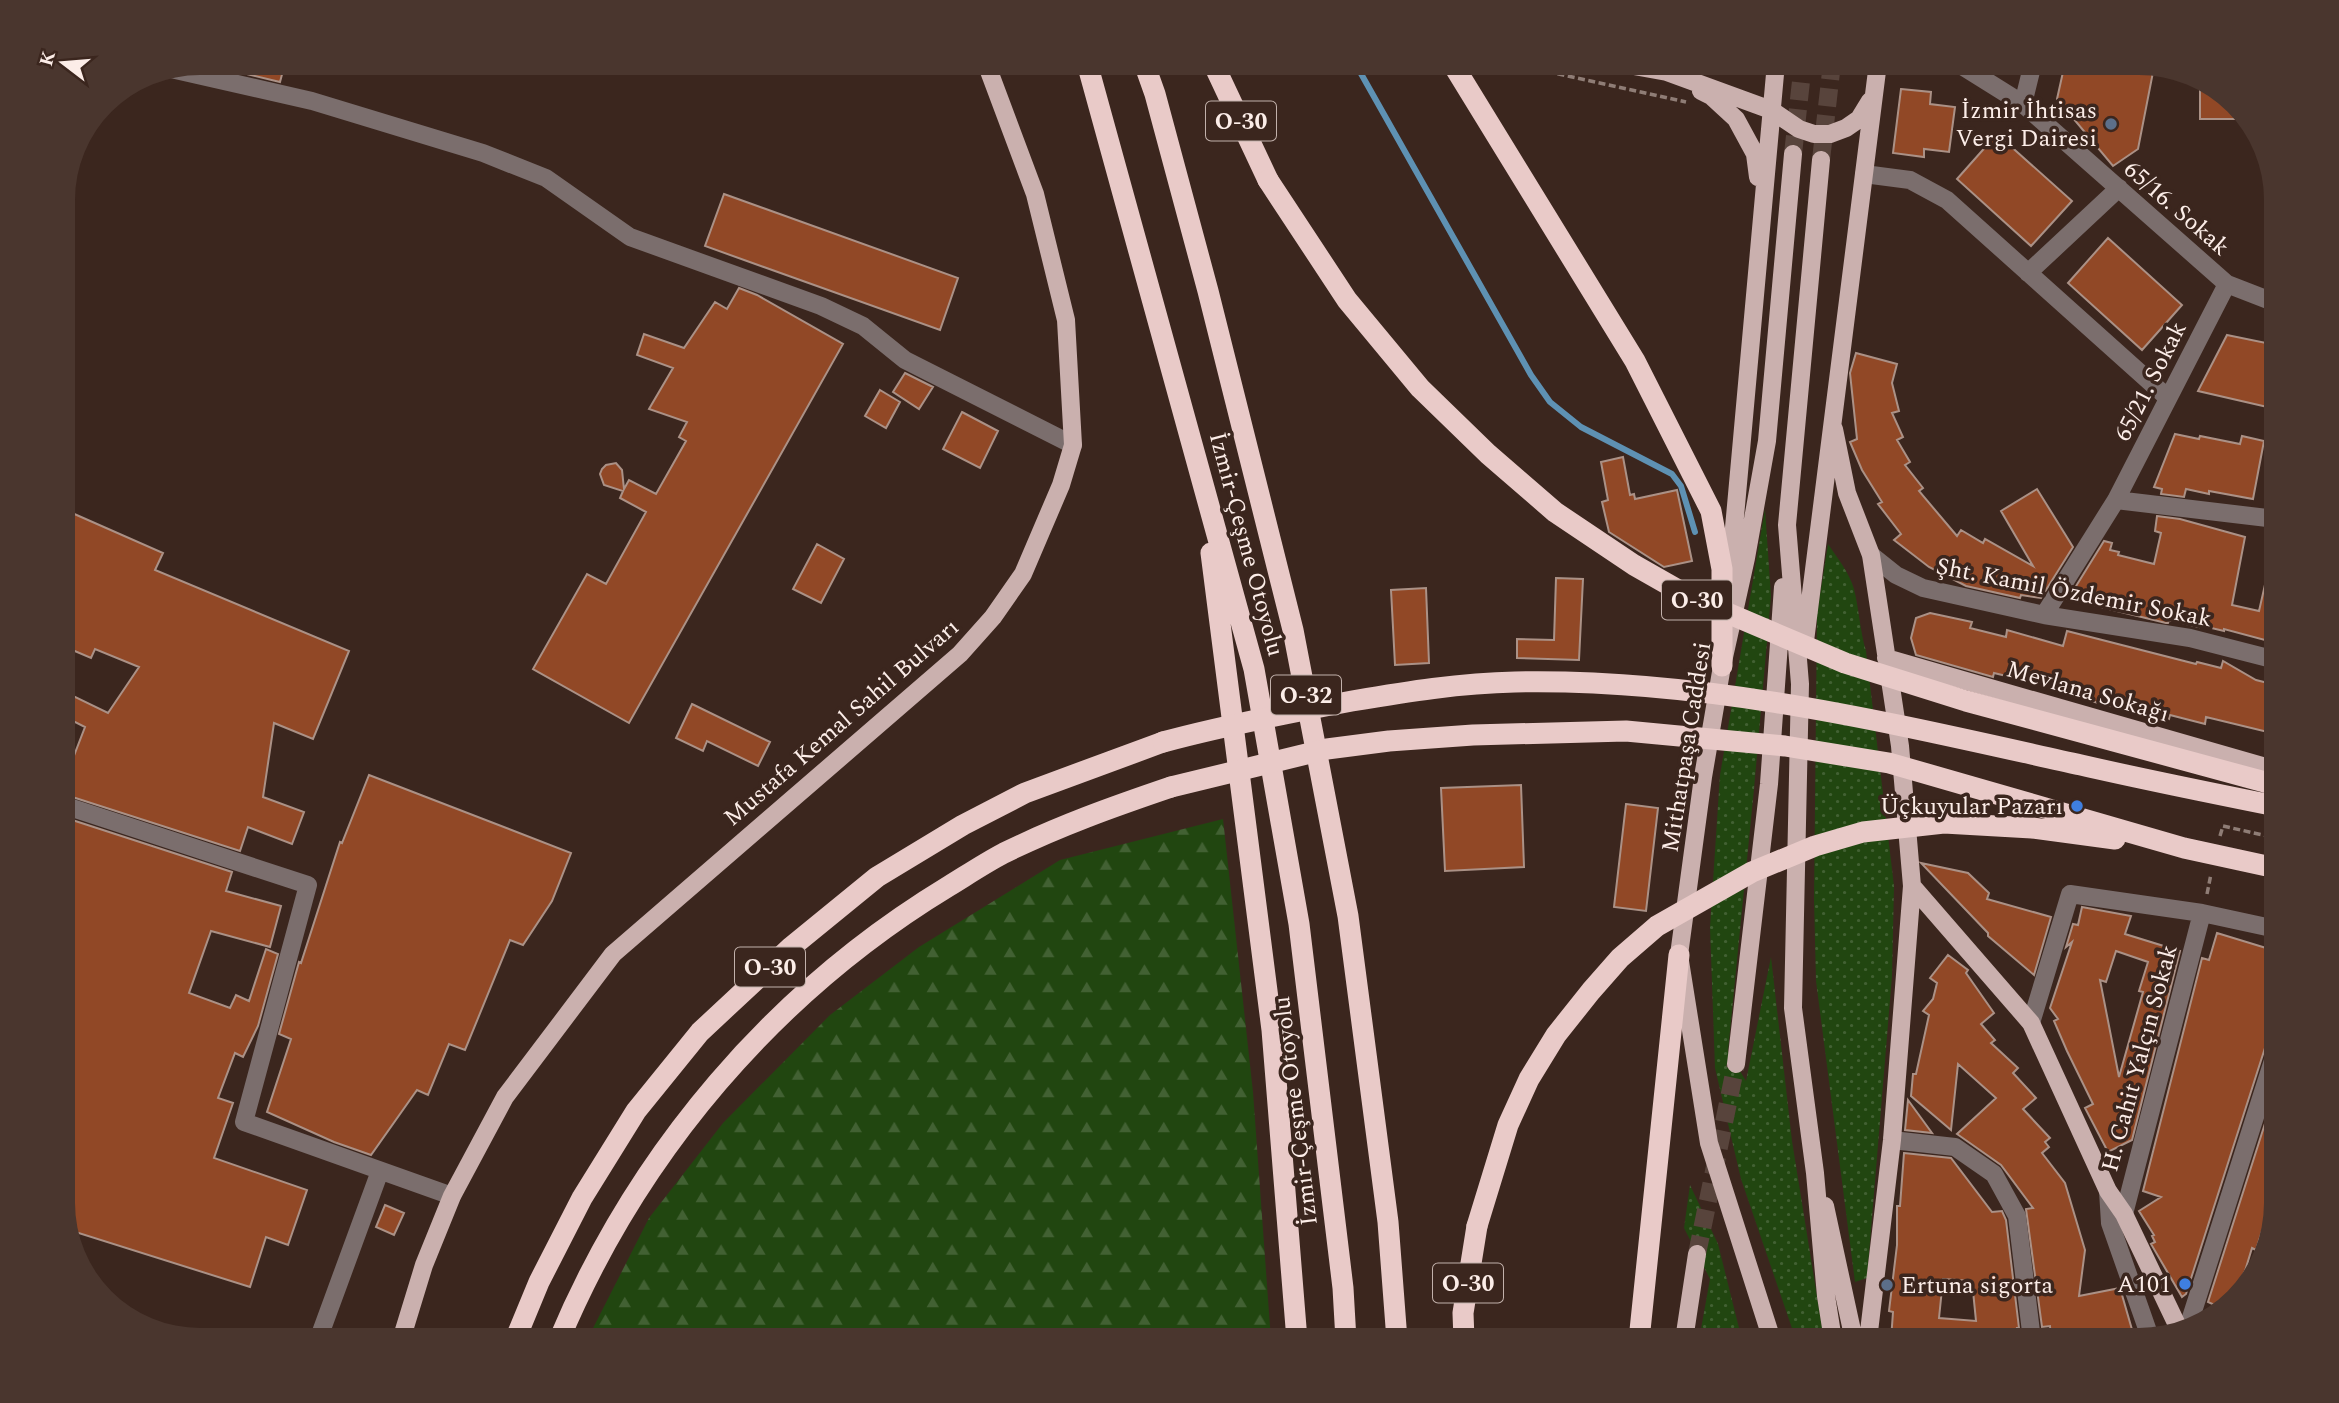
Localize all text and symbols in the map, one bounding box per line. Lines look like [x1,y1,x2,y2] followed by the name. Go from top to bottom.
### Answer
[28,28,98,98] north arrow
[32,47,64,70] text: K
[1956,93,2097,157] place label: İzmir İhtisas Vergi Dairesi
[1206,102,1276,140] road number: O-30
[2103,116,2119,132] marker: İzmir İhtisas Vergi Dairesi
[2115,152,2237,265] street label: 65/16. Sokak
[2105,315,2196,448] street label: 65/21. Sokak
[1199,428,1293,660] street label: İzmir-Çeşme Otoyolu
[1933,549,2215,637] street label: Şht. Kamil Özdemir Sokak
[1662,580,1732,620] road number: O-30
[716,610,967,835] street label: Mustafa Kemal Sahil Bulvarı
[1653,639,1721,855] street label: Mithatpaşa Caddesi
[2002,652,2173,732] street label: Mevlana Sokağı
[1271,676,1341,715] road number: O-32
[1880,789,2063,825] place label: Üçkuyular Pazarı
[2069,798,2085,814] marker: Üçkuyular Pazarı
[2092,941,2188,1176] street label: H. Cahit Yalçın Sokak
[735,948,805,986] road number: O-30
[1264,994,1328,1228] street label: İzmir-Çeşme Otoyolu
[1433,1264,1503,1302] road number: O-30
[2117,1267,2171,1303] place label: A101
[1901,1268,2053,1304] place label: Ertuna sigorta
[2177,1276,2193,1292] marker: A101
[1879,1277,1895,1293] marker: Ertuna sigorta

